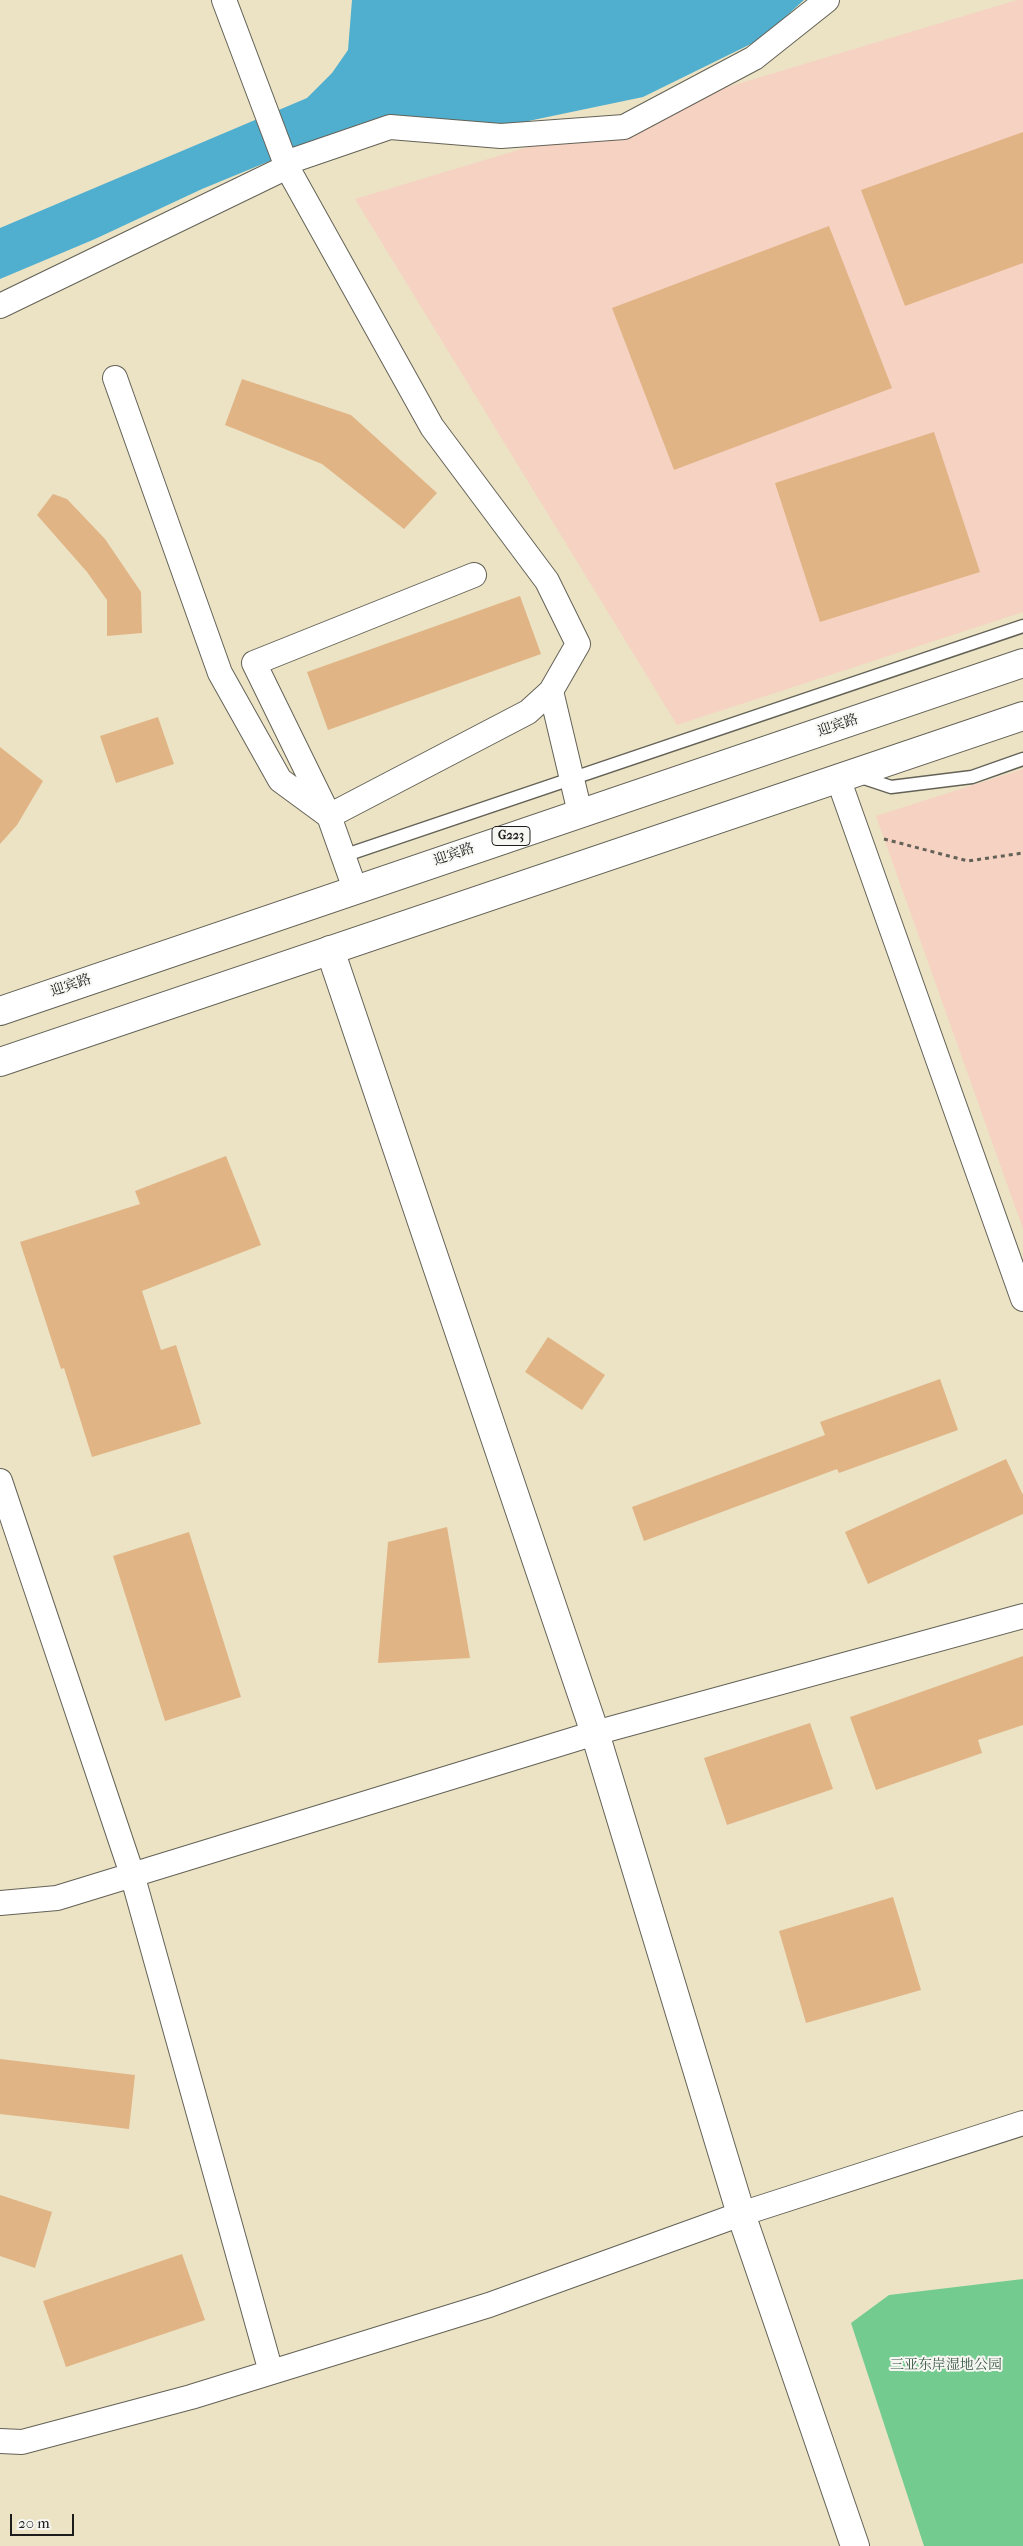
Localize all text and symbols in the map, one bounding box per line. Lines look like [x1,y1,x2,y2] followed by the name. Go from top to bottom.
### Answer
[815,711,861,741] street label: 迎宾路
[492,826,530,846] road number: G223
[431,840,477,870] street label: 迎宾路
[48,971,94,1001] street label: 迎宾路
[890,2358,1002,2374] park label: 三亚东岸湿地公园
[12,2504,76,2536] scale bar
[18,2514,50,2532] text: 20 m

